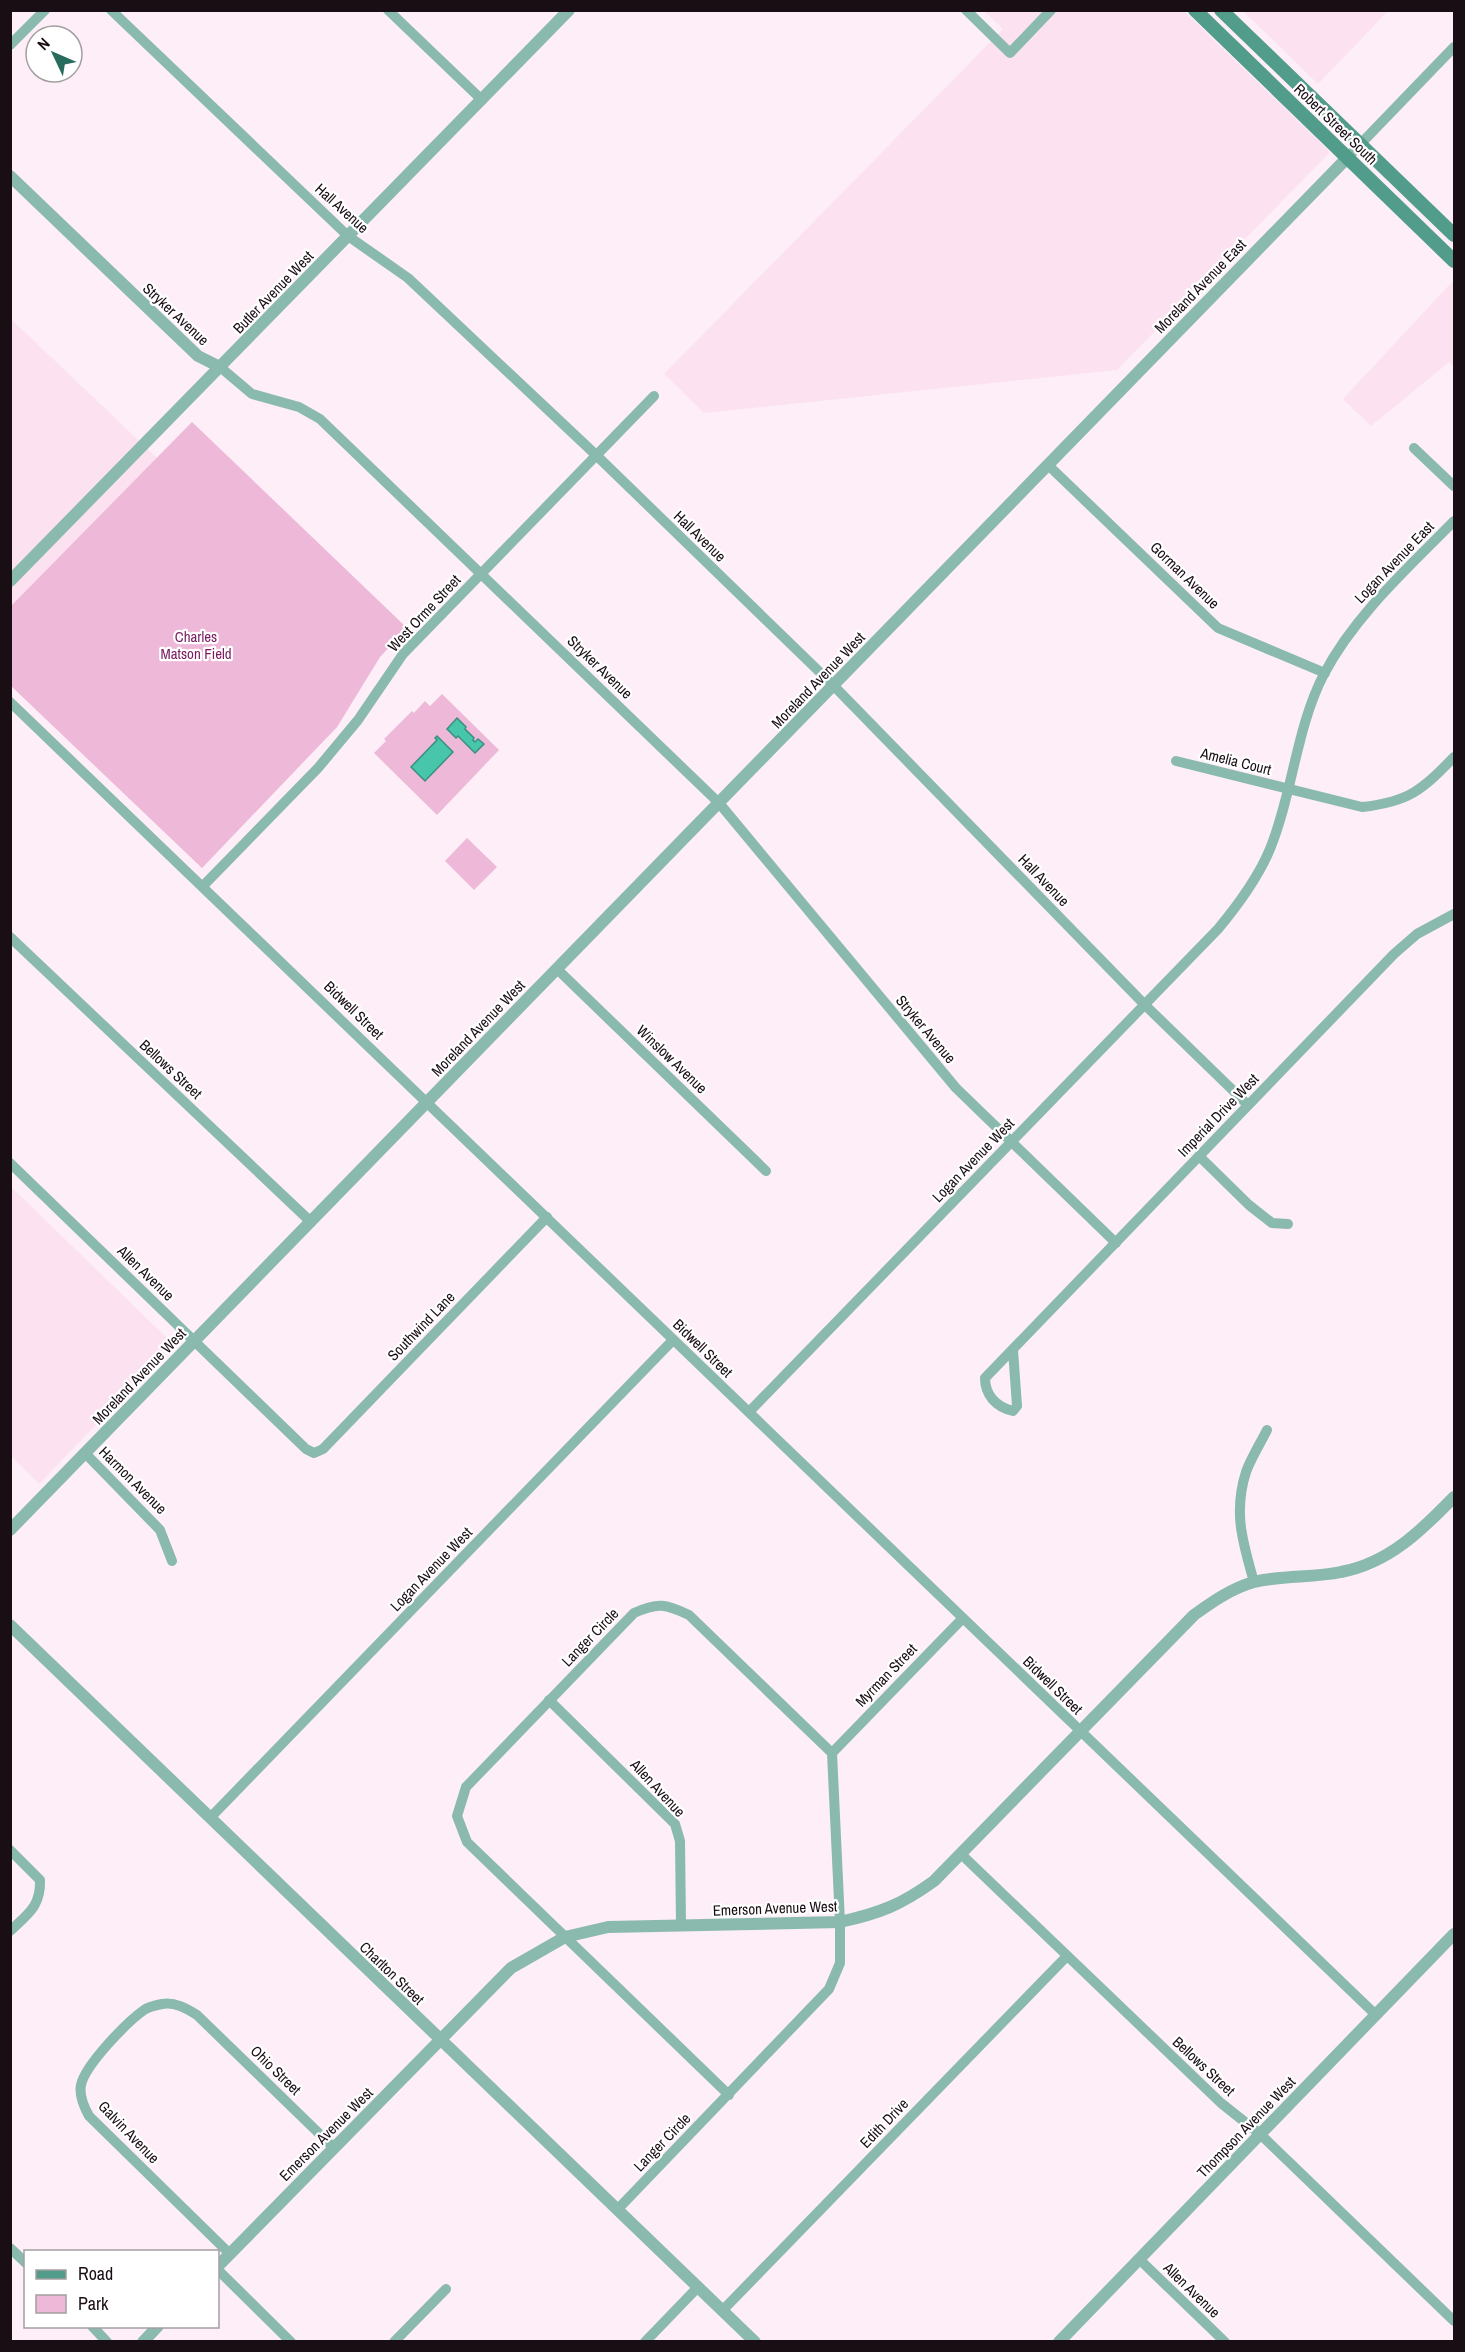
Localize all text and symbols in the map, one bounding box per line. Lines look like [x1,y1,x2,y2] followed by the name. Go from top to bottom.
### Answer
[24,24,84,84] north arrow
[32,33,54,55] text: N
[1290,79,1382,169] street label: Robert Street South
[311,178,373,238] street label: Hall Avenue
[1150,234,1251,338] street label: Moreland Avenue East
[228,246,318,338] street label: Butler Avenue West
[138,278,214,350] street label: Stryker Avenue
[669,506,731,566] street label: Hall Avenue
[1349,516,1439,608] street label: Logan Avenue East
[1146,537,1224,613] street label: Gorman Avenue
[383,570,466,656] street label: West Orme Street
[160,626,232,664] park label: Charles Matson Field
[766,627,870,733] street label: Moreland Avenue West
[563,631,637,704] street label: Stryker Avenue
[1198,742,1274,780] street label: Amelia Court
[1014,849,1074,911] street label: Hall Avenue
[426,975,530,1081] street label: Moreland Avenue West
[319,976,389,1044] street label: Bidwell Street
[891,990,961,1068] street label: Stryker Avenue
[632,1020,712,1098] street label: Winslow Avenue
[135,1035,207,1104] street label: Bellows Street
[1173,1068,1264,1161] street label: Imperial Drive West
[927,1113,1019,1207] street label: Logan Avenue West
[112,1240,179,1306] street label: Allen Avenue
[383,1287,460,1365] street label: Southwind Lane
[668,1314,738,1382] street label: Bidwell Street
[87,1323,191,1429] street label: Moreland Avenue West
[94,1441,172,1519] street label: Harmon Avenue
[385,1522,477,1616] street label: Logan Avenue West
[557,1603,623,1671] street label: Langer Circle
[850,1638,922,1711] street label: Myrman Street
[1018,1651,1088,1719] street label: Bidwell Street
[625,1754,690,1821] street label: Allen Avenue
[712,1895,838,1921] street label: Emerson Avenue West
[355,1937,429,2010] street label: Charlton Street
[1168,2032,1240,2101] street label: Bellows Street
[246,2041,306,2100] street label: Ohio Street
[1192,2071,1300,2182] street label: Thompson Avenue West
[274,2082,378,2186] street label: Emerson Avenue West
[855,2093,913,2152] street label: Edith Drive
[94,2096,164,2168] street label: Galvin Avenue
[629,2108,695,2176] street label: Langer Circle
[24,2250,219,2328] legend
[1158,2257,1225,2323] street label: Allen Avenue
[78,2261,113,2286] text: Road
[78,2291,109,2316] text: Park

